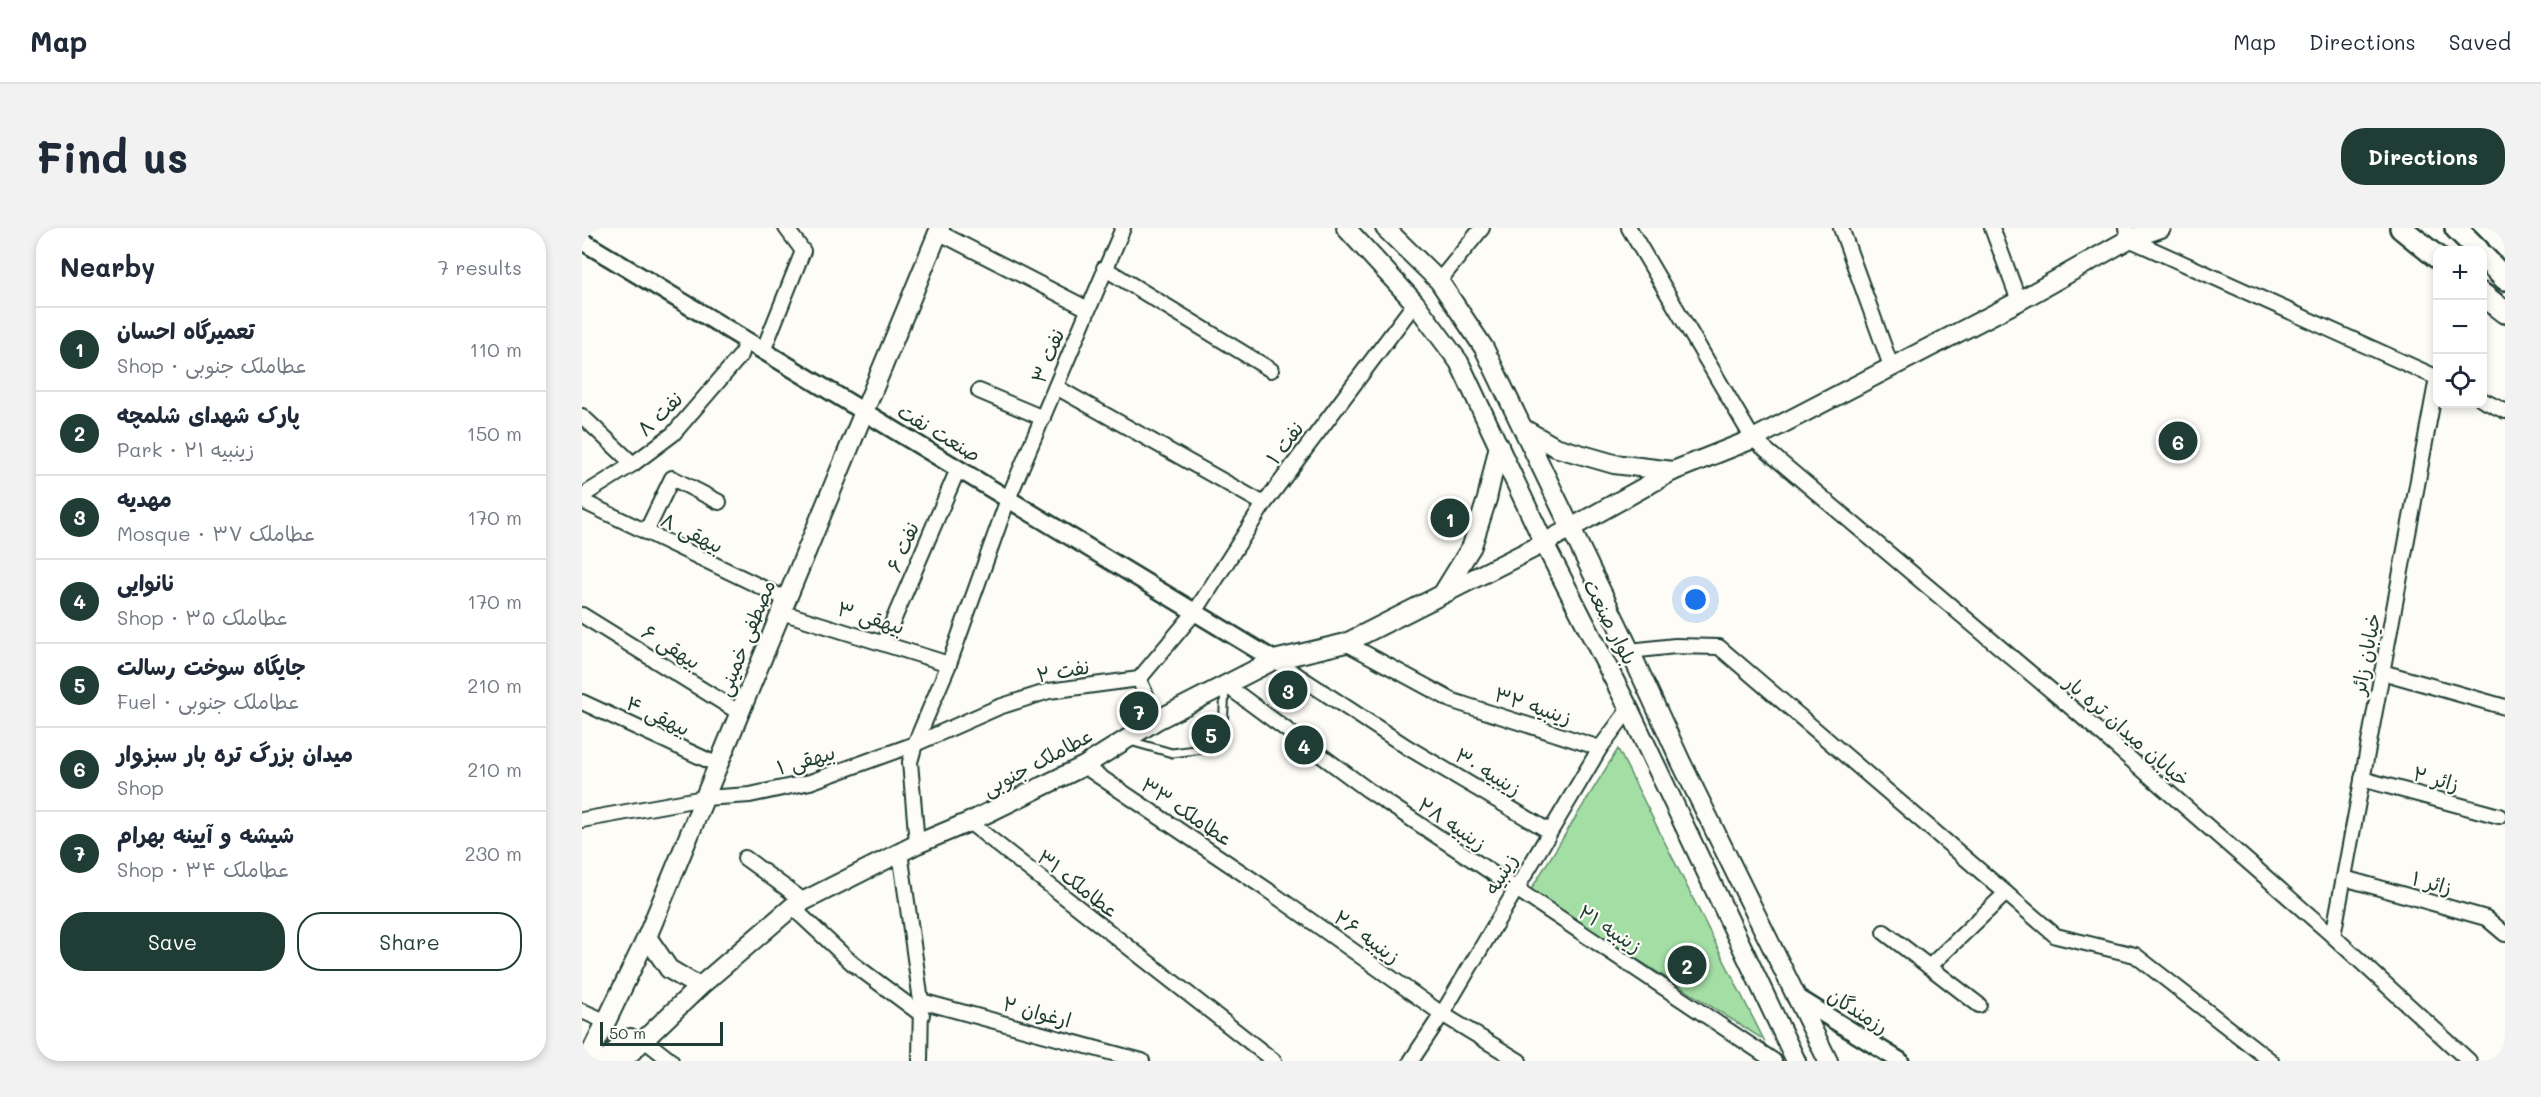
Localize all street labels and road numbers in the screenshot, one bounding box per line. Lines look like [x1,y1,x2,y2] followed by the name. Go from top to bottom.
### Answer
[1024,325,1070,387] street label: نفت ۳
[631,385,688,441] street label: نفت ۸
[893,397,986,467] street label: صنعت نفت
[1260,416,1309,469] street label: نفت ۱
[656,506,728,559] street label: بیهقی ۸
[880,518,924,576] street label: نفت ۶
[1578,574,1644,669] street label: بلوار صنعت
[710,576,781,700] street label: مصطفی خمینی
[834,595,908,640] street label: بیهقی ۳
[2344,611,2386,699] street label: خیابان زائر
[637,618,706,675] street label: بیهقی ۶
[1034,653,1091,687] street label: نفت ۲
[2058,668,2196,792] street label: خیابان میدان تره بار
[1491,680,1575,730] street label: زینبیه ۳۲
[622,689,694,742] street label: بیهقی ۴
[977,721,1099,803] street label: عطاملک جنوبی
[773,738,838,781] street label: بیهقی ۱
[1451,741,1526,801] street label: زینبیه ۳۰
[2410,759,2462,797] street label: زائر ۲
[1136,771,1239,852] street label: عطاملک ۳۳
[1413,791,1492,856] street label: زینبیه ۲۸
[1032,843,1125,923] street label: عطاملک ۳۱
[1478,848,1522,899] street label: زینبیه
[2409,864,2455,900] street label: زائر ۱
[1574,898,1647,958] street label: زینبیه ۲۱
[1329,903,1406,969] street label: زینبیه ۲۶
[1823,981,1894,1039] street label: رزمندگان
[1000,989,1074,1033] street label: ارغوان ۲

